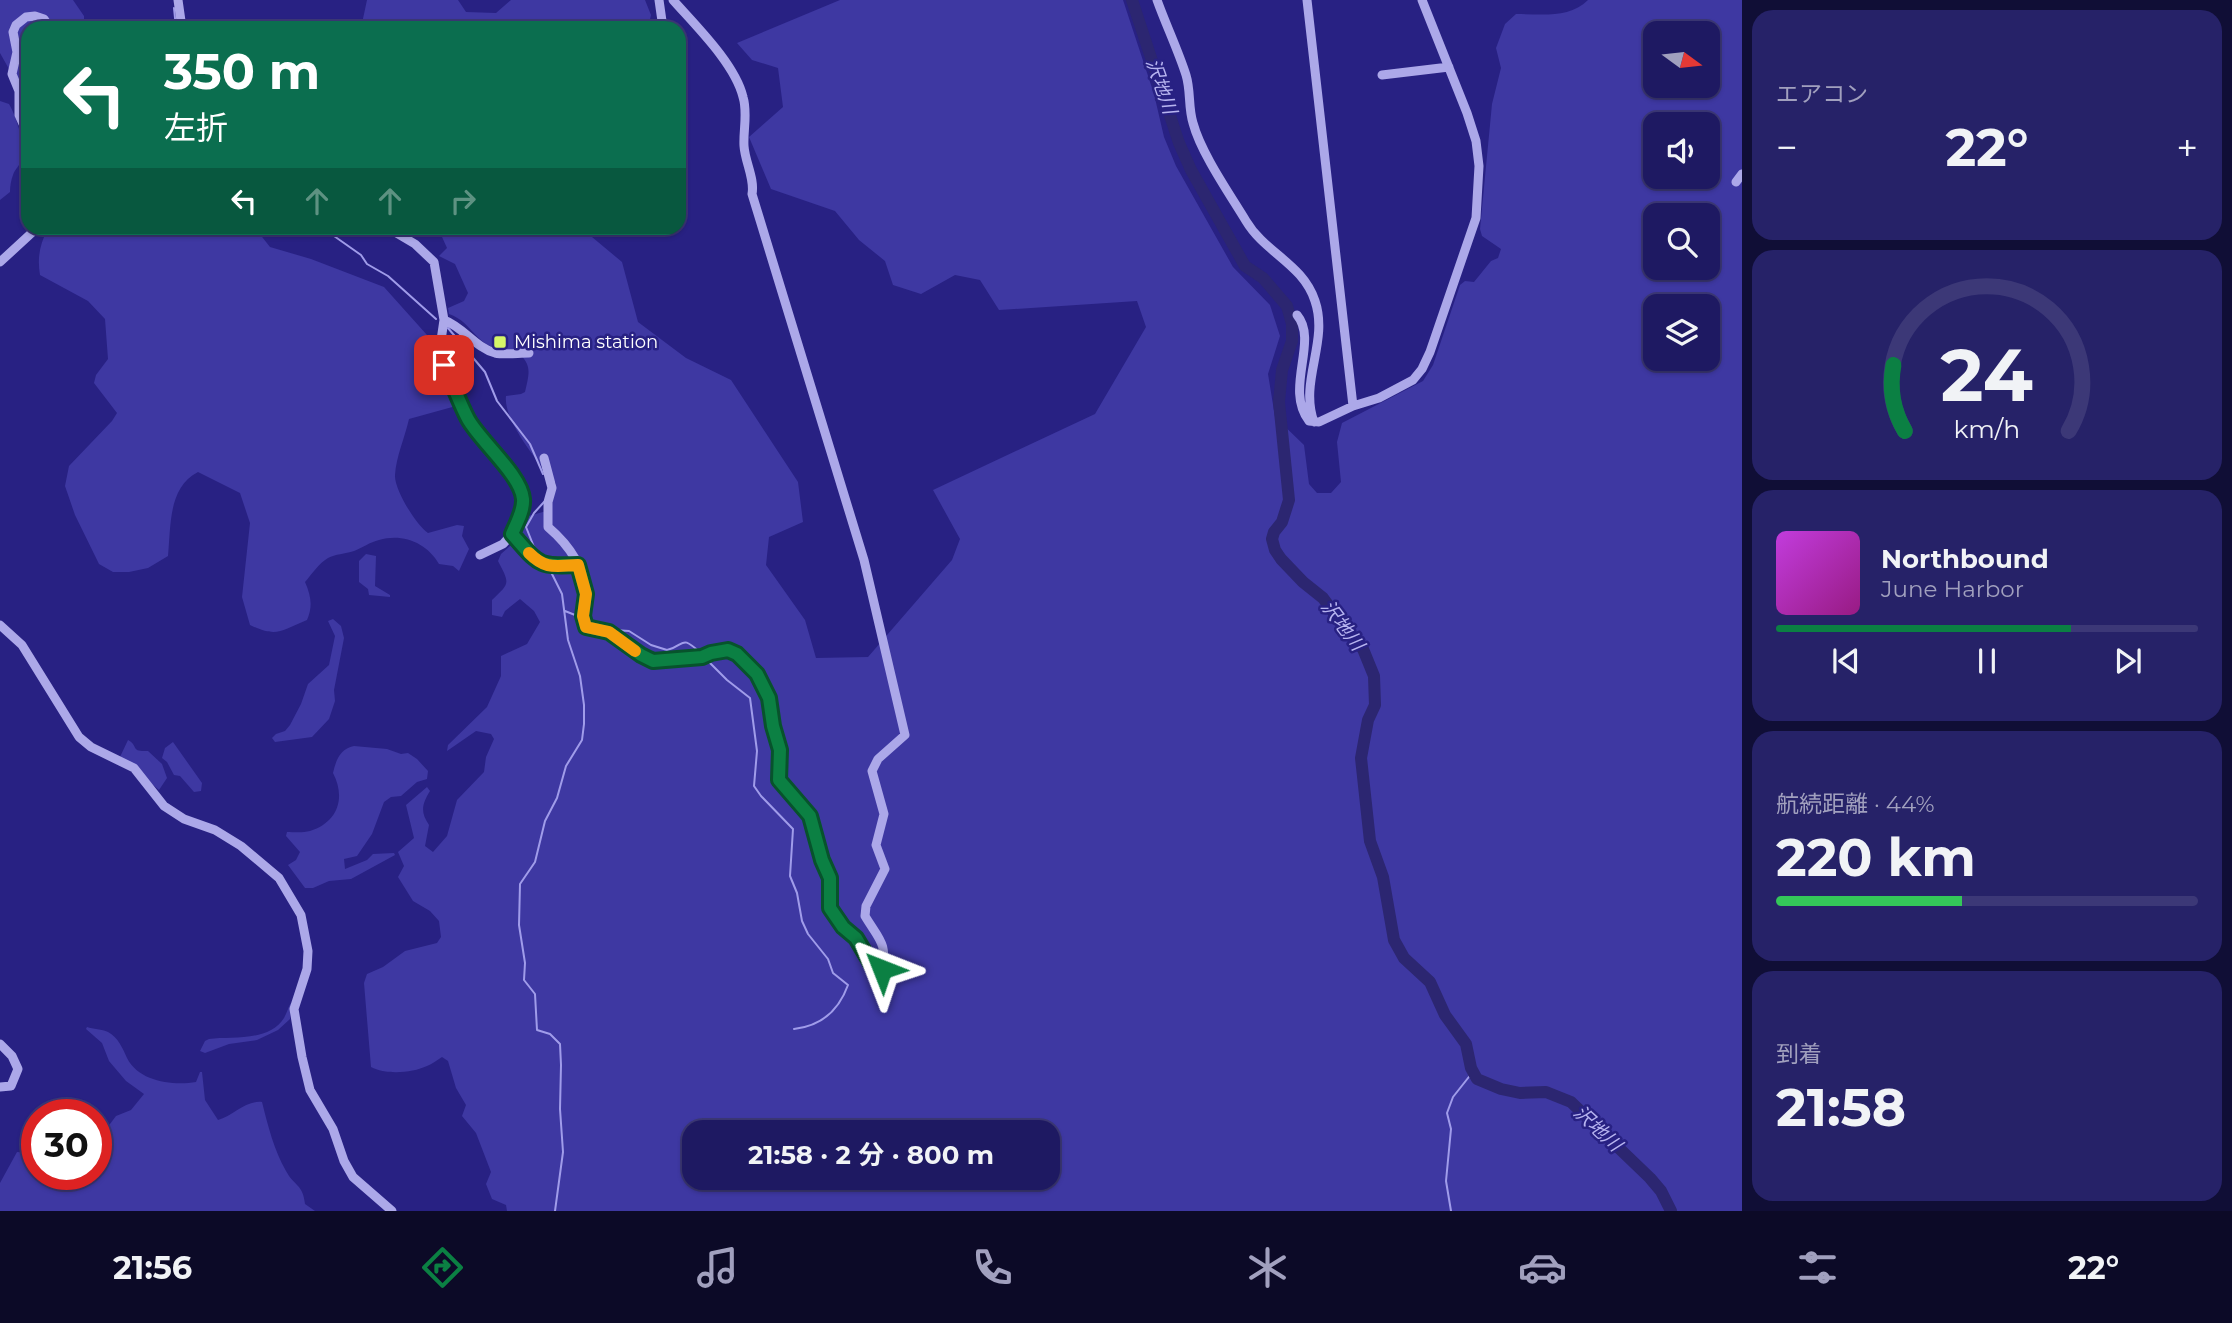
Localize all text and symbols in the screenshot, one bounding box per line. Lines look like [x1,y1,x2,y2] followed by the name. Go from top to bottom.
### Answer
[1643,21,1720,98] north arrow
[1643,21,1720,371] map controls
[164,42,320,101] text: 350 m
[49,49,140,140] icon: left
[1141,55,1182,119] water label: 沢地川
[1776,80,1868,108] text: エアコン
[164,108,228,147] text: 左折
[1643,112,1720,189] button: sound
[1945,116,2029,179] text: 22°
[1776,124,1798,171] text: −
[2176,124,2198,171] text: +
[225,182,263,220] icon: left
[298,182,336,220] icon: ahead
[371,182,409,220] icon: ahead
[444,182,482,220] icon: right
[1643,203,1720,280] button: search
[1643,294,1720,371] button: layers
[514,331,658,353] place label: Mishima station
[1941,332,2033,420] text: 24
[492,334,508,350] marker: Mishima station
[414,335,474,395] pin
[425,346,463,384] icon: arrive
[1954,414,2020,444] text: km/h
[1881,543,2049,575] text: Northbound
[1881,575,2024,603] text: June Harbor
[1316,596,1370,657] water label: 沢地川
[1827,642,1865,680] icon: previous
[1968,642,2006,680] icon: pause
[2109,642,2147,680] icon: next
[1776,790,1935,818] text: 航続距離 · 44%
[1776,826,1976,889] text: 220 km
[845,932,919,1006] position arrow
[1776,1040,1822,1068] text: 到着
[1776,1076,1906,1139] text: 21:58
[21,1099,112,1190] speed limit sign: 30
[1569,1101,1628,1158] water label: 沢地川
[748,1139,994,1171] text: 21:58 · 2 分 · 800 m
[418,1243,467,1292] icon: directions
[693,1243,742,1292] icon: music
[968,1243,1017,1292] icon: phone
[1243,1243,1292,1292] icon: climate
[1518,1243,1567,1292] icon: car
[1793,1243,1842,1292] icon: filters
[113,1248,192,1287] text: 21:56
[2068,1248,2119,1287] text: 22°

